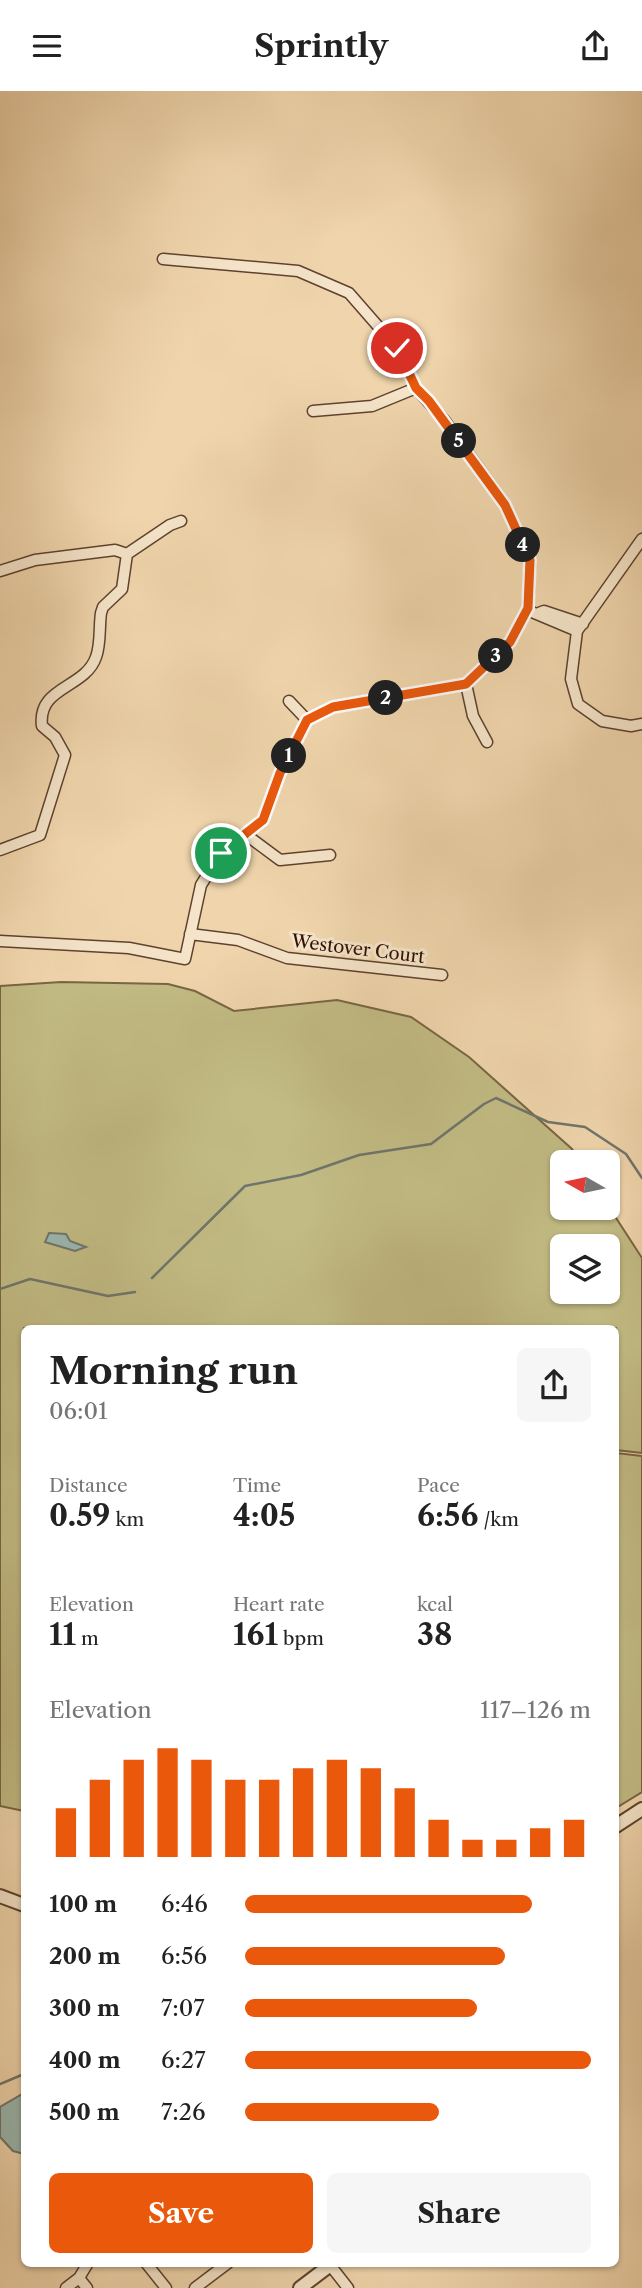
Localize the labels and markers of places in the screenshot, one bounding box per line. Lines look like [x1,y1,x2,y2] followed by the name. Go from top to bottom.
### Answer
[367,318,427,378] pin
[442,423,476,459] pin: 5
[505,527,540,563] pin: 4
[478,639,514,673] pin: 3
[368,681,404,715] pin: 2
[272,739,306,773] pin: 1
[191,823,251,883] pin

